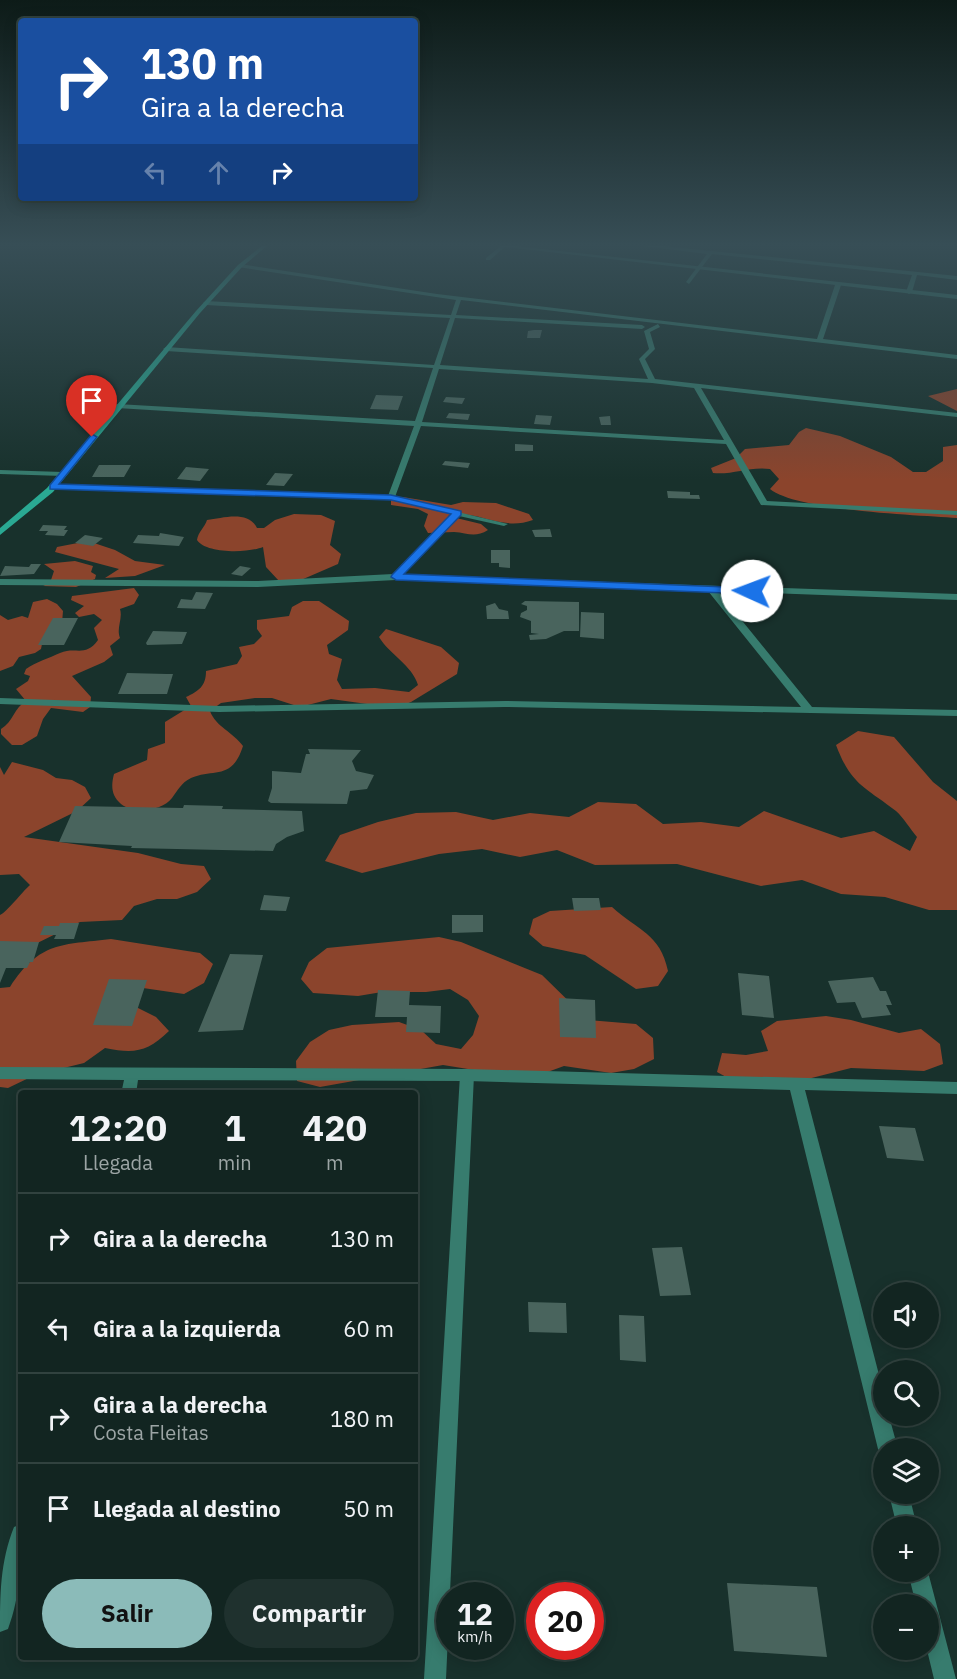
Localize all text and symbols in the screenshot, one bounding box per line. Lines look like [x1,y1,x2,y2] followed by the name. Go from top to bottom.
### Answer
[141,36,264,91] text: 130 m
[42,42,120,120] icon: right
[141,89,344,124] text: Gira a la derecha
[139,156,172,189] icon: left
[202,156,235,189] icon: ahead
[265,156,298,189] icon: right
[66,375,117,437] pin
[75,384,108,417] icon: arrive
[720,559,784,623] position arrow
[69,1104,167,1151] text: 12:20
[224,1104,246,1151] text: 1
[302,1104,367,1151] text: 420
[83,1149,153,1176] text: Llegada
[218,1149,252,1176] text: min
[326,1149,344,1176] text: m
[42,1222,75,1255] icon: right
[93,1224,267,1253] text: Gira a la derecha
[330,1224,394,1253] text: 130 m
[873,1282,939,1660] map controls
[873,1282,939,1348] button: sound
[42,1312,75,1345] icon: left
[93,1314,281,1343] text: Gira a la izquierda
[343,1314,394,1343] text: 60 m
[873,1360,939,1426] button: search
[93,1390,267,1419] text: Gira a la derecha
[42,1402,75,1435] icon: right
[330,1404,394,1433] text: 180 m
[93,1419,209,1446] text: Costa Fleitas
[873,1438,939,1504] button: layers
[42,1492,75,1525] icon: arrive
[93,1494,281,1523] text: Llegada al destino
[343,1494,394,1523] text: 50 m
[873,1516,939,1582] button: +
[42,1579,212,1648] button: Salir
[224,1579,394,1648] button: Compartir
[526,1582,604,1660] speed limit sign: 20
[457,1594,493,1633] text: 12
[873,1594,939,1660] button: −
[457,1627,493,1646] text: km/h

